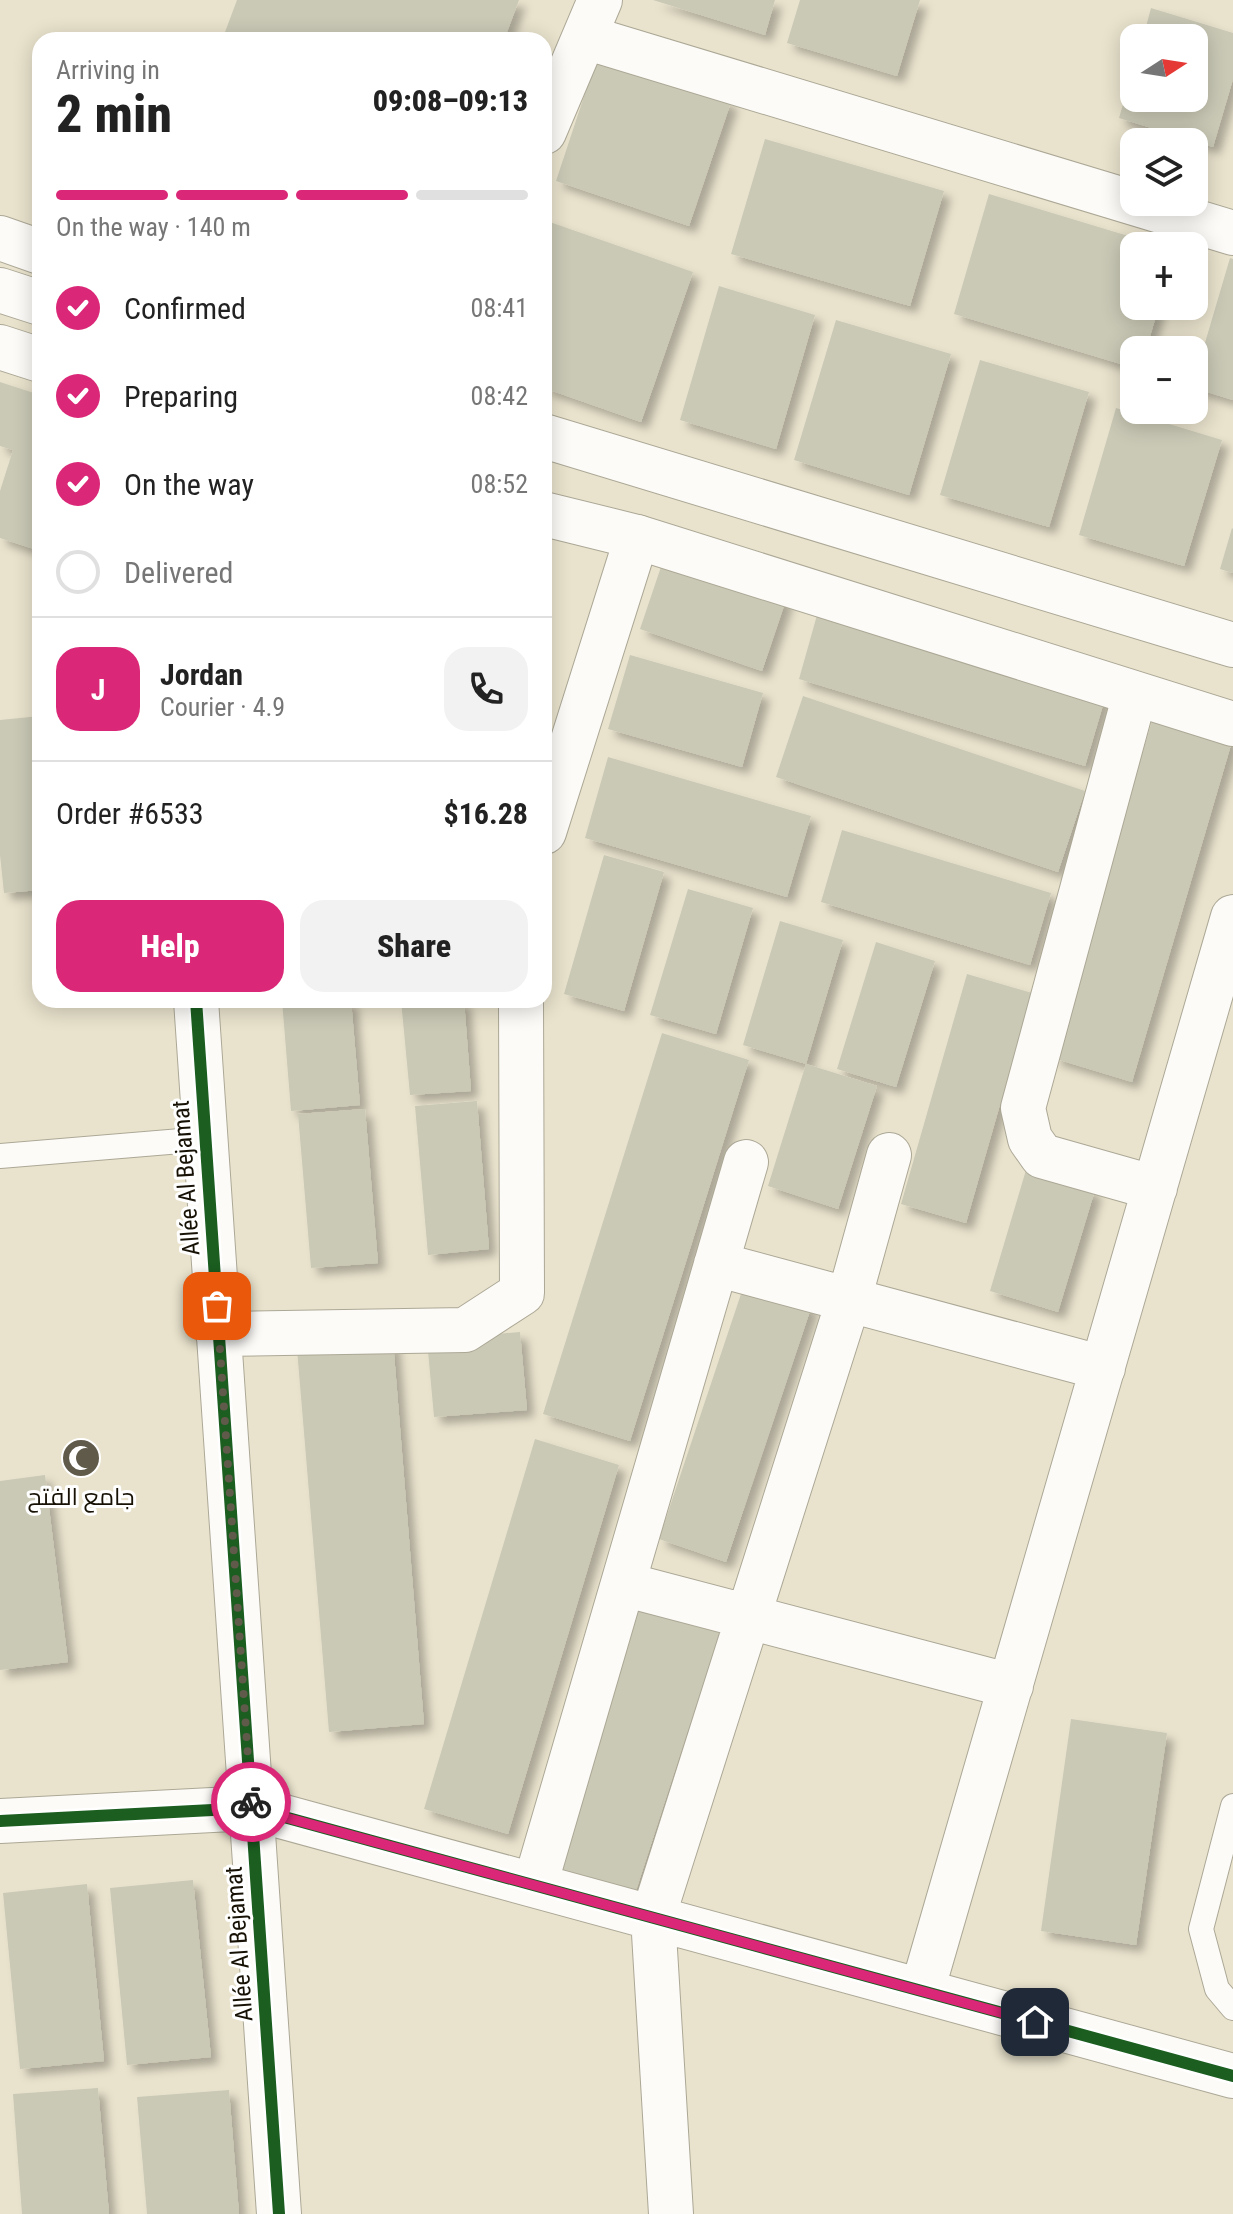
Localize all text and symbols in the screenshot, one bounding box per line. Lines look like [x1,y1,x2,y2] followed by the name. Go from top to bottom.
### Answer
[1120,24,1208,112] north arrow
[1120,24,1208,424] map controls
[56,55,160,85] text: Arriving in
[373,83,528,118] text: 09:08–09:13
[56,84,172,145] text: 2 min
[1120,128,1208,216] button: layers
[56,212,251,242] text: On the way · 140 m
[1120,232,1208,320] button: +
[56,286,100,330] icon: check
[124,291,246,326] text: Confirmed
[471,293,528,323] text: 08:41
[1120,336,1208,424] button: −
[56,374,100,418] icon: check
[124,379,238,414] text: Preparing
[471,381,528,411] text: 08:42
[56,462,100,506] icon: check
[124,467,254,502] text: On the way
[471,469,528,499] text: 08:52
[124,555,233,590] text: Delivered
[444,647,528,731] button: phone
[160,657,243,692] text: Jordan
[91,672,105,707] text: J
[160,692,285,722] text: Courier · 4.9
[56,796,204,831] text: Order #6533
[443,796,528,831] text: $16.28
[56,900,284,992] button: Help
[300,900,528,992] button: Share
[167,1099,205,1257] street label: Allée Al Bejamat
[183,1272,251,1340] pin
[195,1284,239,1328] icon: bag
[60,1437,102,1479] mosque icon: جامع الفتح
[28,1483,134,1513] place label: جامع الفتح
[211,1762,291,1842] courier
[229,1780,273,1824] icon: bike
[220,1865,258,2023] street label: Allée Al Bejamat
[1001,1988,1069,2056] pin
[1013,2000,1057,2044] icon: home

